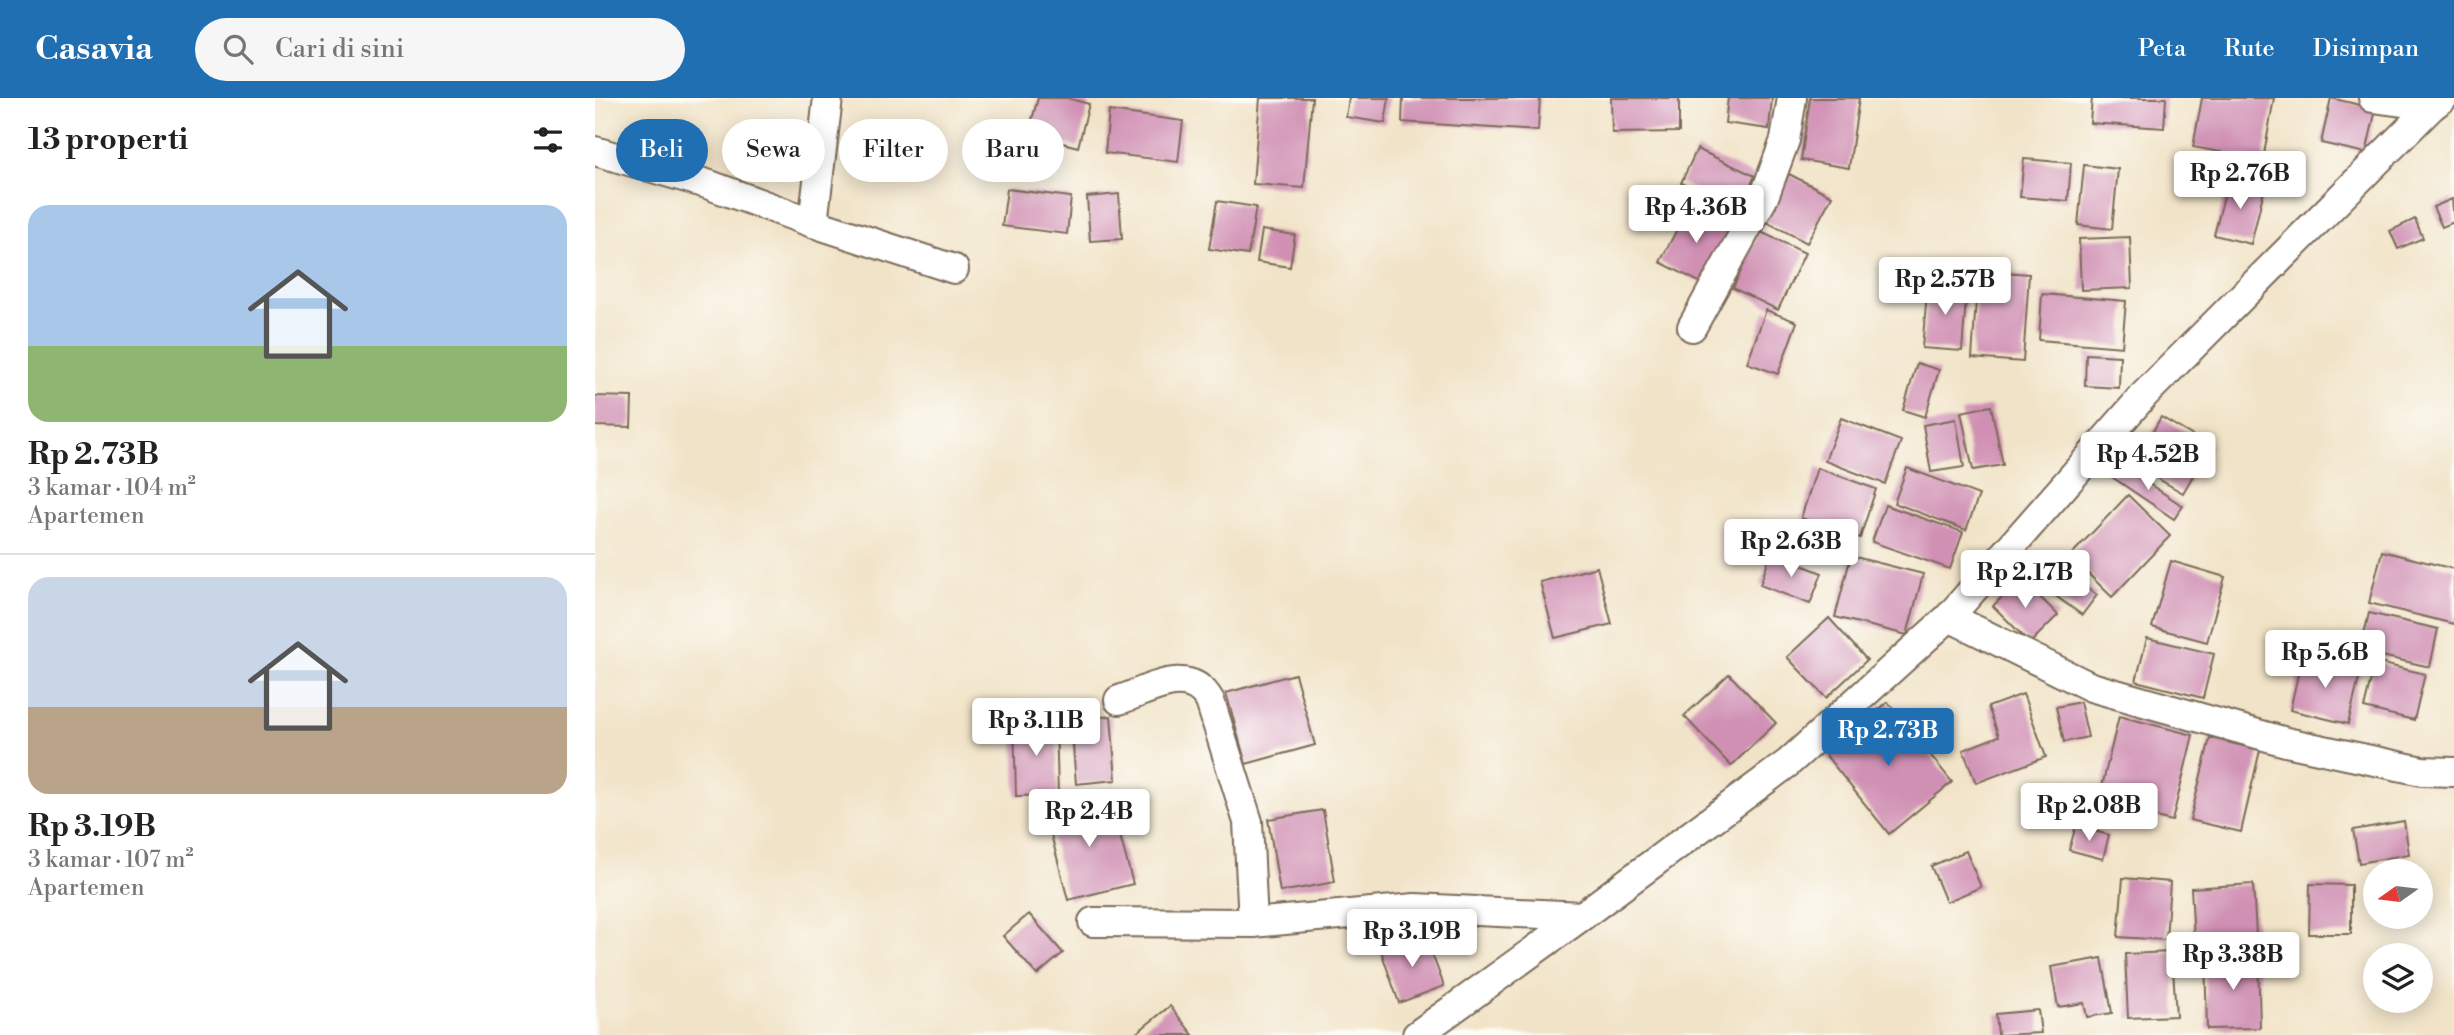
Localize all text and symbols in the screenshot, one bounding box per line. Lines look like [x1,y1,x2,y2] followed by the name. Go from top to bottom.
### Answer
[195,18,685,81] search box
[35,29,153,70] text: Casavia
[219,30,257,68] icon: search
[275,33,404,65] text: Cari di sini
[2138,34,2186,64] text: Peta
[2224,34,2275,64] text: Rute
[2313,34,2419,64] text: Disimpan
[616,119,708,182] chip: Beli
[722,119,825,182] chip: Sewa
[839,119,948,182] chip: Filter
[962,119,1064,182] chip: Baru
[28,121,188,159] text: 13 properti
[529,121,567,159] icon: filters
[2168,152,2312,211] pin: Rp 2.76B
[2190,160,2290,188] text: Rp 2.76B
[1624,186,1768,245] pin: Rp 4.36B
[1645,194,1747,222] text: Rp 4.36B
[235,251,361,377] icon: home
[1873,258,2017,317] pin: Rp 2.57B
[1895,266,1995,294] text: Rp 2.57B
[2076,432,2220,492] pin: Rp 4.52B
[28,436,159,474] text: Rp 2.73B
[2097,441,2199,469] text: Rp 4.52B
[28,474,196,502] text: 3 kamar · 104 m²
[28,502,144,530] text: Apartemen
[1719,519,1863,579] pin: Rp 2.63B
[1740,528,1842,556] text: Rp 2.63B
[1953,550,2097,610] pin: Rp 2.17B
[1977,559,2073,587] text: Rp 2.17B
[235,623,361,749] icon: home
[2260,630,2390,690] pin: Rp 5.6B
[2281,639,2369,667] text: Rp 5.6B
[964,698,1108,758] pin: Rp 3.11B
[988,707,1084,735] text: Rp 3.11B
[1816,708,1960,768] pin: Rp 2.73B
[1838,717,1938,745] text: Rp 2.73B
[2017,784,2161,843] pin: Rp 2.08B
[1024,790,1154,849] pin: Rp 2.4B
[2037,792,2141,820] text: Rp 2.08B
[1045,798,1133,826] text: Rp 2.4B
[28,808,156,846] text: Rp 3.19B
[28,846,194,874] text: 3 kamar · 107 m²
[2363,859,2433,929] north arrow
[2363,859,2433,1013] map controls
[28,874,144,902] text: Apartemen
[1340,910,1484,969] pin: Rp 3.19B
[1363,918,1461,946] text: Rp 3.19B
[2161,932,2305,992] pin: Rp 3.38B
[2182,941,2284,969] text: Rp 3.38B
[2363,943,2433,1013] button: layers

